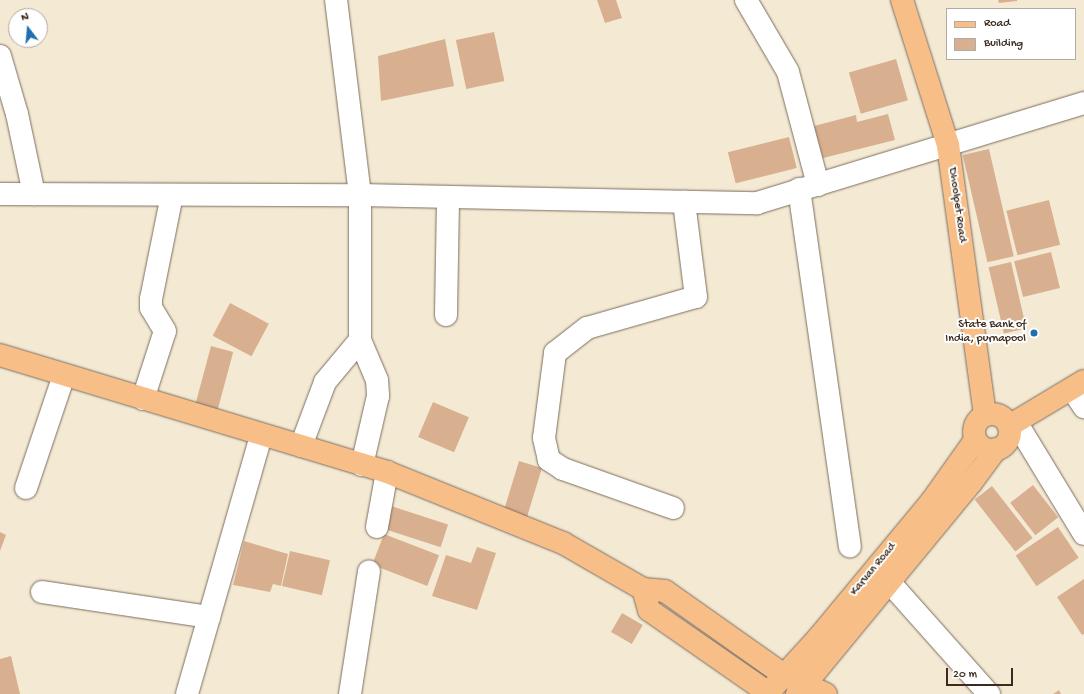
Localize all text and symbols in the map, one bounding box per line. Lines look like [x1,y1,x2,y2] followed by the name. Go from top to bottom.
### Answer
[8,8,48,48] north arrow
[946,8,1076,60] legend
[20,11,30,24] text: N
[984,17,1010,31] text: Road
[984,37,1023,51] text: Building
[944,167,968,243] street label: Dhoolpet Road
[945,319,1026,347] place label: State Bank of India, purnapool
[1029,328,1039,338] marker: State Bank of India, purnapool
[848,541,900,599] street label: Karvan Road
[948,660,1015,686] scale bar
[953,668,977,682] text: 20 m

